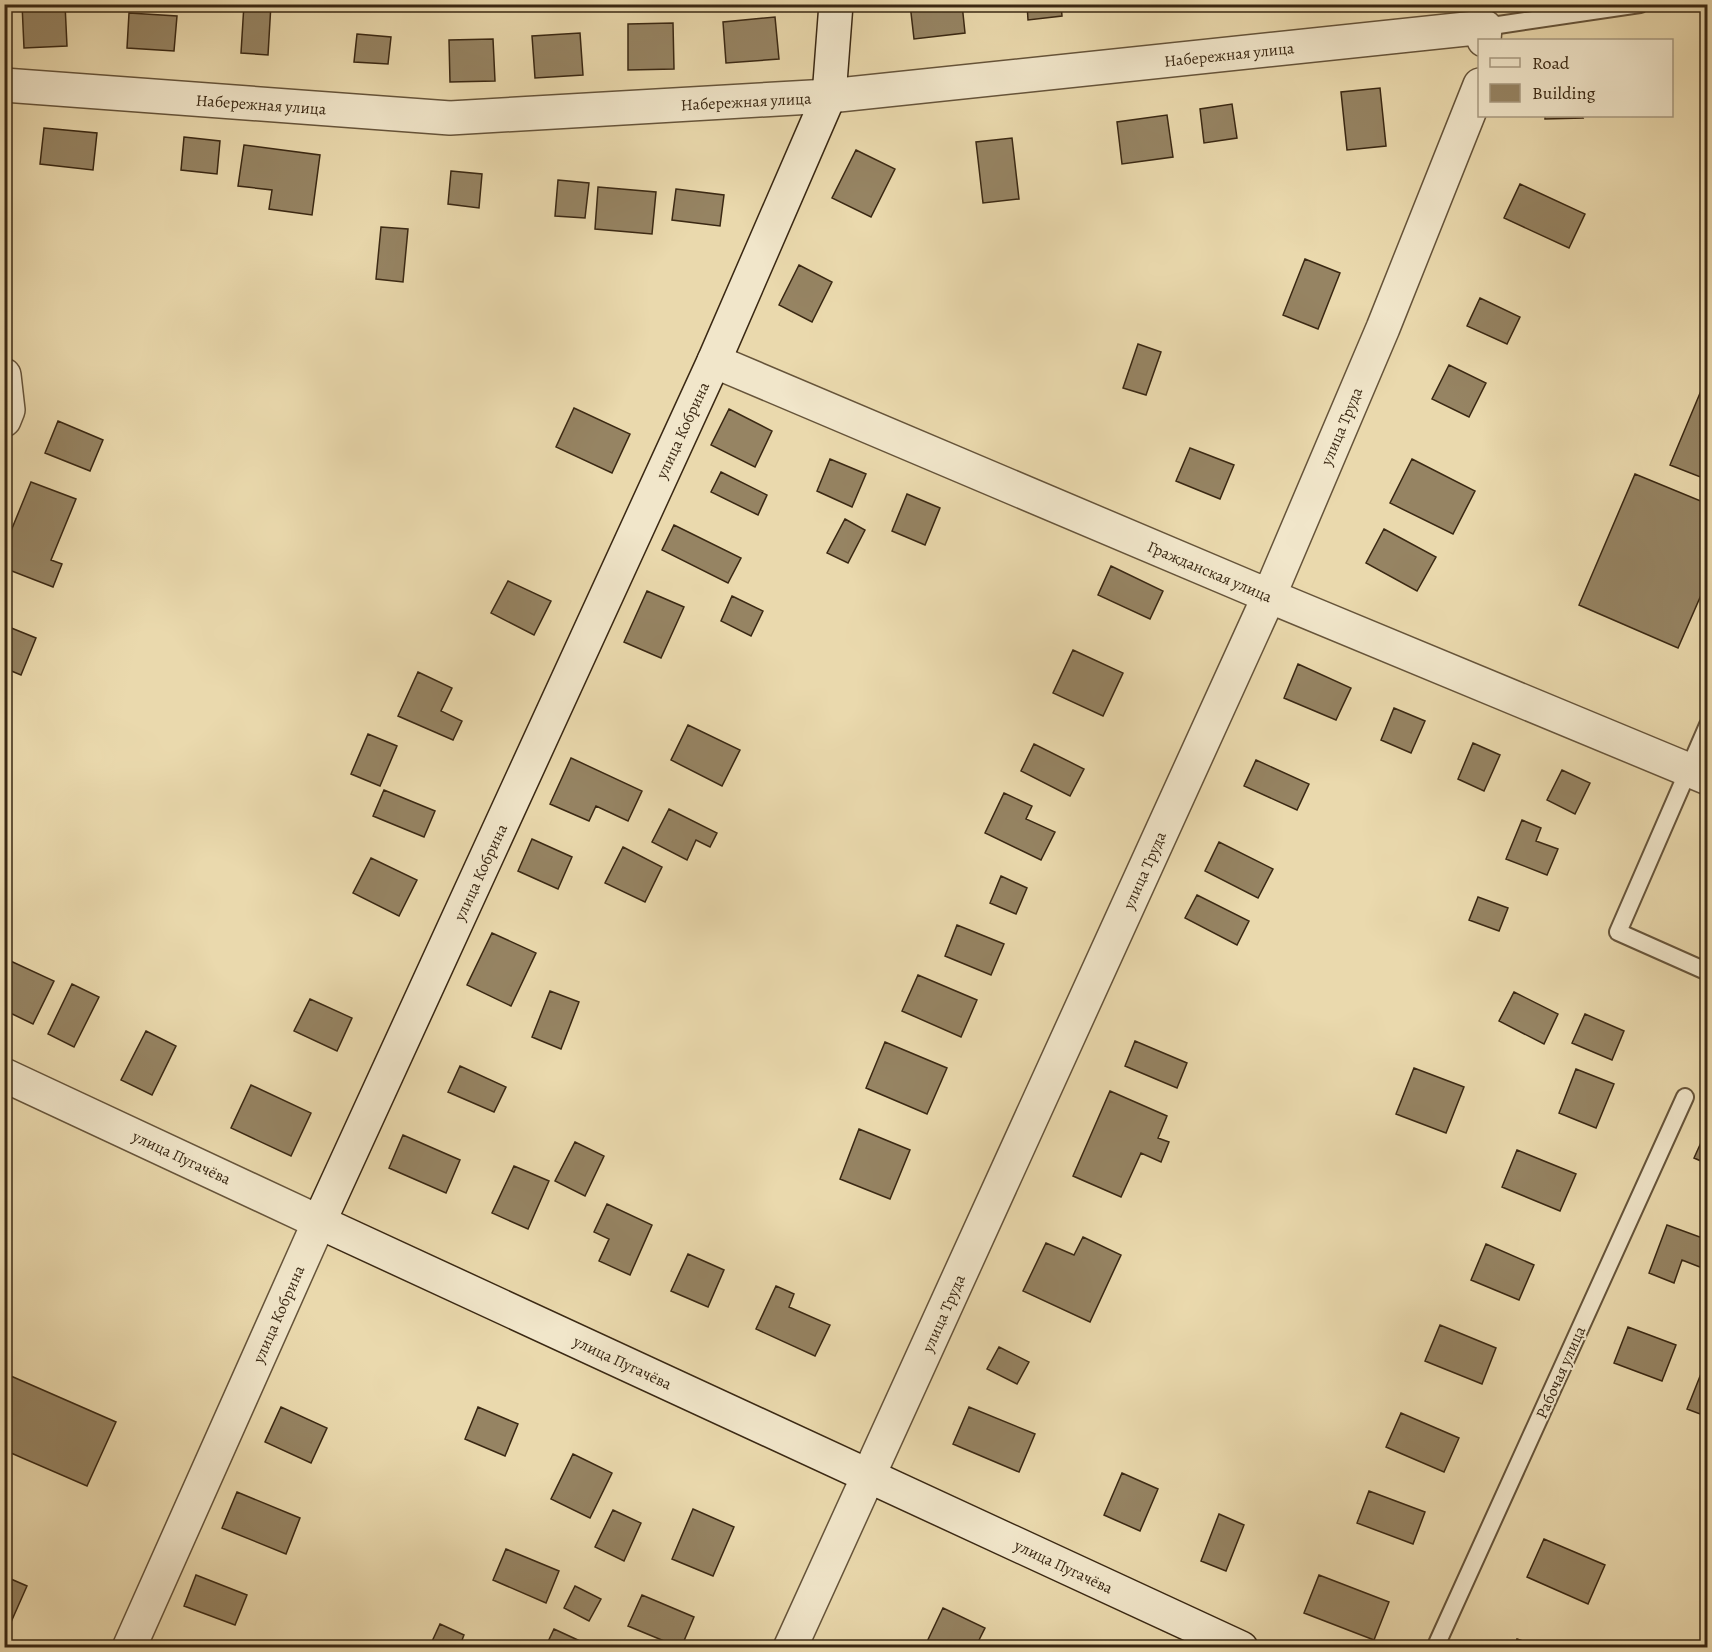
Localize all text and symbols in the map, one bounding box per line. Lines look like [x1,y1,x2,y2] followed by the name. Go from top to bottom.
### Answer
[1163,37,1296,73] street label: Набережная улица
[1478,39,1673,117] legend
[1532,51,1570,75] text: Road
[1532,81,1596,105] text: Building
[680,88,812,116] street label: Набережная улица
[195,89,327,121] street label: Набережная улица
[650,378,715,483] street label: улица Кобрина
[1315,383,1368,470] street label: улица Труда
[1144,536,1276,608] street label: Гражданская улица
[448,820,513,925] street label: улица Кобрина
[1118,827,1172,914] street label: улица Труда
[128,1125,235,1191] street label: улица Пугачёва
[247,1262,311,1368] street label: улица Кобрина
[917,1270,971,1357] street label: улица Труда
[1531,1322,1591,1422] street label: Рабочая улица
[569,1330,676,1396] street label: улица Пугачёва
[1010,1534,1117,1600] street label: улица Пугачёва

